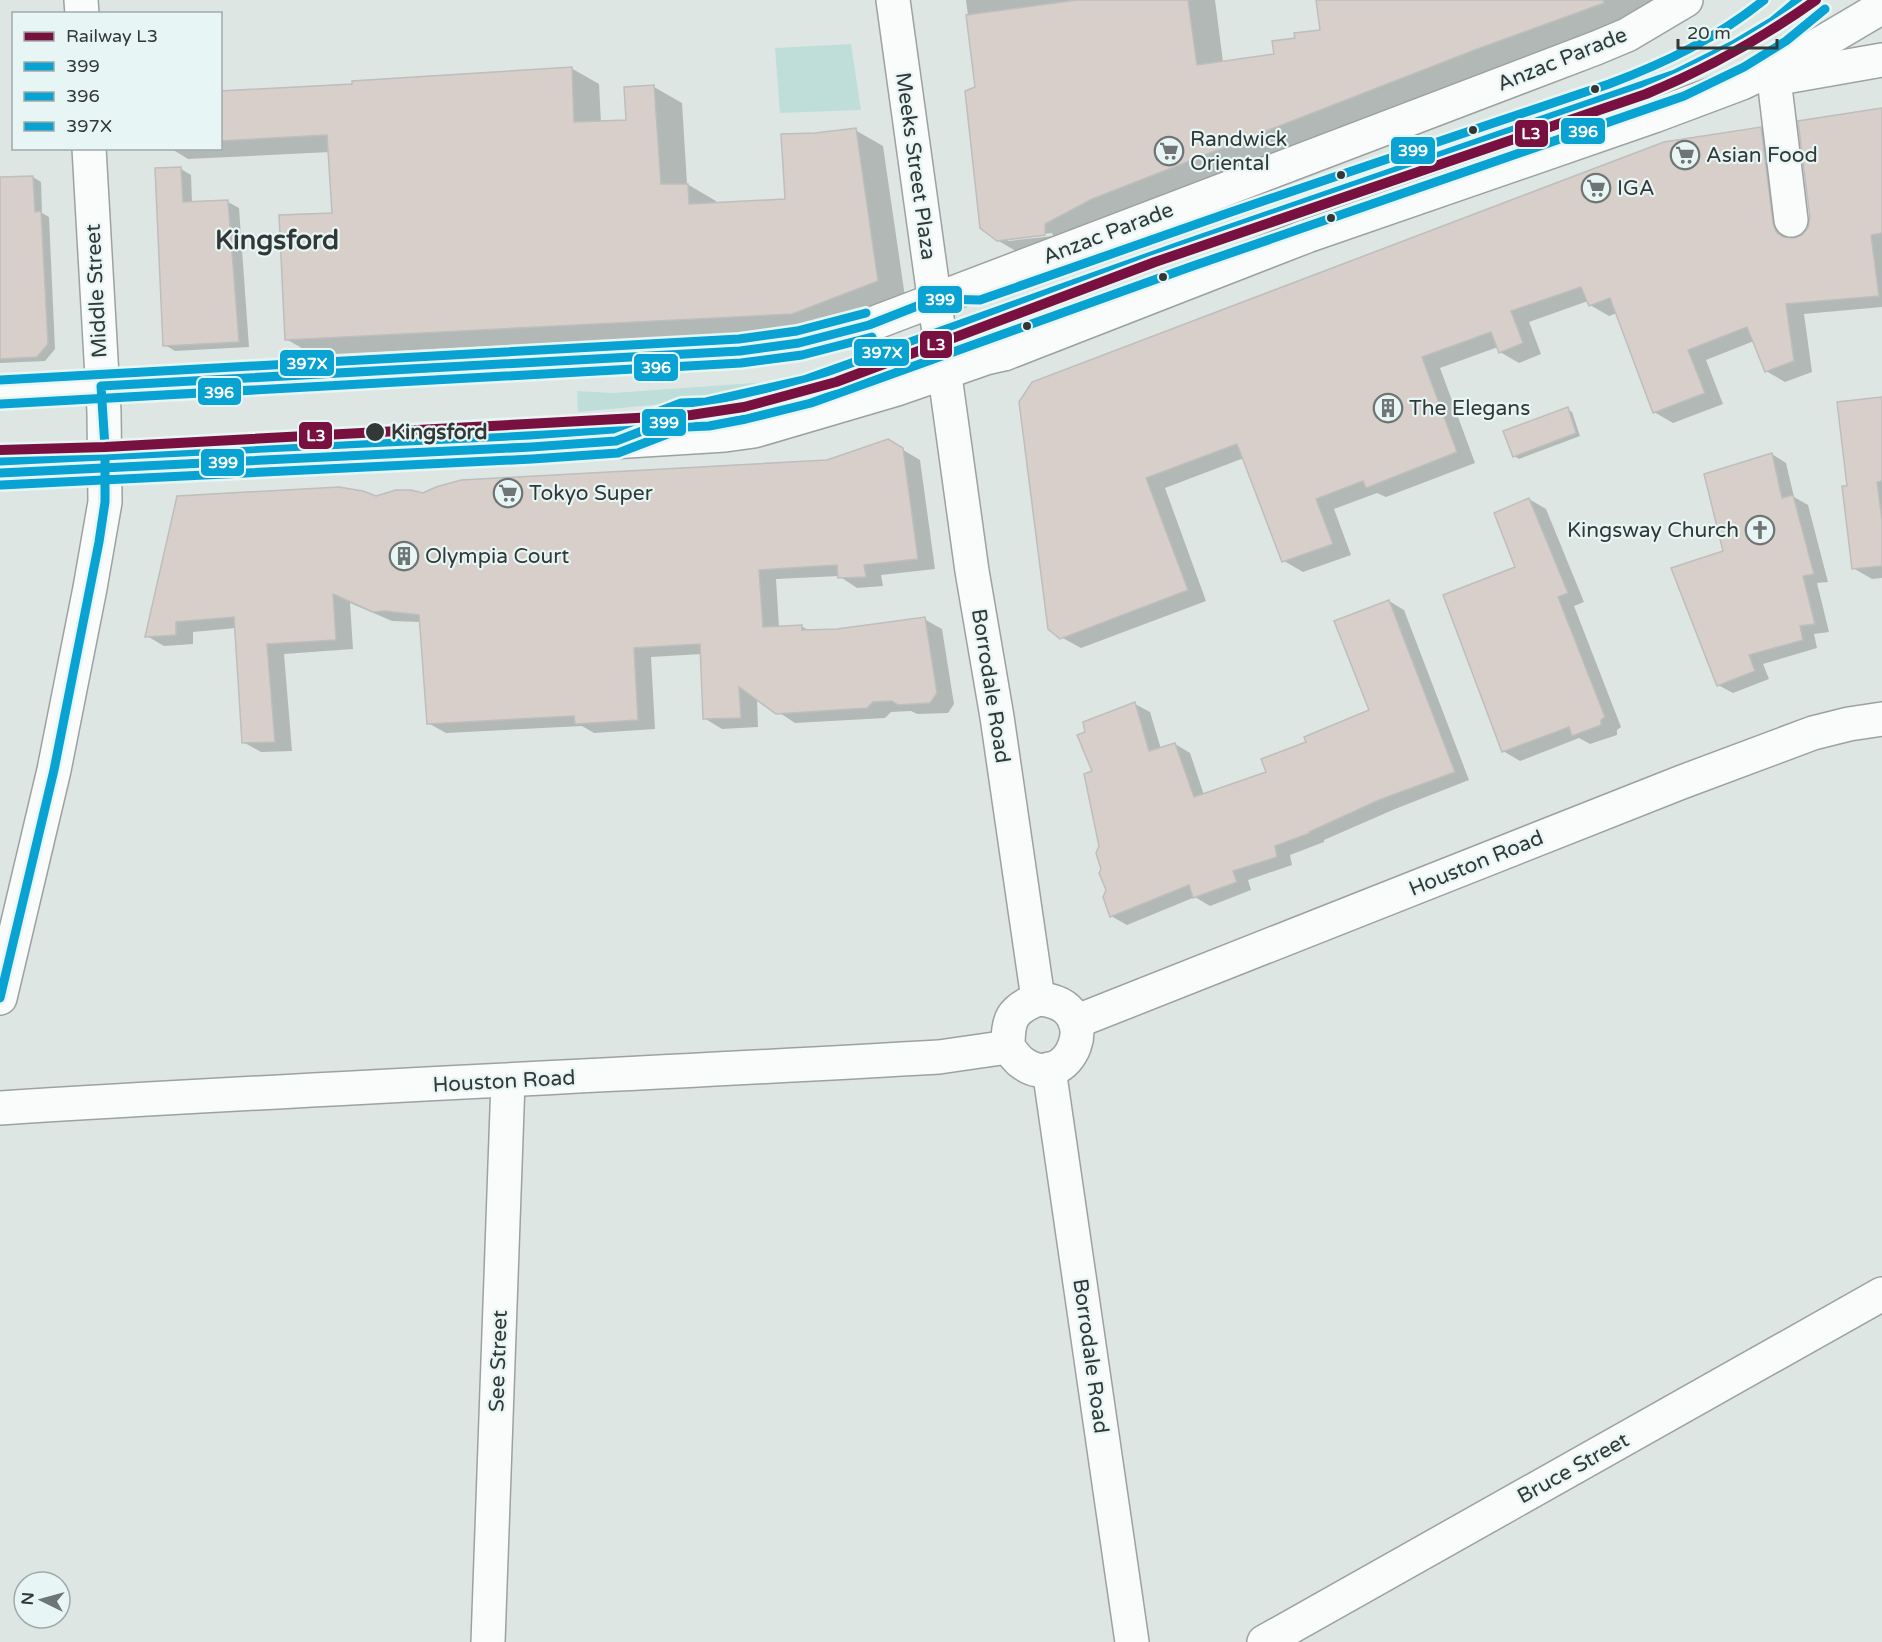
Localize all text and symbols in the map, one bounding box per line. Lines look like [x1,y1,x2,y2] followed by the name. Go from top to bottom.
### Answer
[12,12,222,150] legend
[1678,12,1777,50] scale bar
[1494,22,1631,97] street label: Anzac Parade
[1687,22,1731,44] text: 20 m
[66,25,158,47] text: Railway L3
[66,55,100,77] text: 399
[890,71,941,262] street label: Meeks Street Plaza
[1589,83,1601,95] unlabelled marker
[66,85,100,107] text: 396
[66,115,112,137] text: 397X
[1560,117,1606,145] line badge: 396
[1514,119,1549,148] line badge: L3
[1568,122,1598,142] text: 396
[1467,124,1479,136] unlabelled marker
[1521,124,1541,144] text: L3
[1190,127,1287,176] place label: Randwick Oriental
[1153,135,1185,167] supermarket icon: Randwick Oriental
[1390,136,1436,165] line badge: 399
[1669,139,1701,171] supermarket icon: Asian Food
[1398,141,1428,161] text: 399
[1706,143,1818,168] place label: Asian Food
[1335,169,1347,181] unlabelled marker
[1580,172,1612,204] supermarket icon: IGA
[1617,176,1655,201] place label: IGA
[1039,197,1177,270] street label: Anzac Parade
[1325,212,1337,224] unlabelled marker
[80,223,112,359] street label: Middle Street
[215,224,339,257] district label: Kingsford
[1157,271,1169,283] unlabelled marker
[917,285,963,314] line badge: 399
[925,290,955,310] text: 399
[1021,320,1033,332] unlabelled marker
[919,330,953,359] line badge: L3
[926,335,946,355] text: L3
[853,338,910,367] line badge: 397X
[862,343,903,363] text: 397X
[279,349,335,377] line badge: 397X
[633,353,679,382] line badge: 396
[287,354,328,374] text: 397X
[641,358,671,378] text: 396
[197,377,242,406] line badge: 396
[204,383,234,403] text: 396
[1372,392,1404,424] building icon: The Elegans
[1409,396,1530,421] place label: The Elegans
[641,408,687,437] line badge: 399
[649,413,679,433] text: 399
[391,420,488,445] place label: Kingsford
[298,421,333,450] line badge: L3
[364,421,386,443] marker: Kingsford
[306,426,326,446] text: L3
[200,448,245,477] line badge: 399
[208,453,238,473] text: 399
[492,477,524,509] supermarket icon: Tokyo Super
[529,481,653,506] place label: Tokyo Super
[1744,514,1776,546] church icon: Kingsway Church
[1567,518,1739,543] place label: Kingsway Church
[388,540,420,572] building icon: Olympia Court
[425,544,569,569] place label: Olympia Court
[966,607,1015,765] street label: Borrodale Road
[1405,825,1547,902] street label: Houston Road
[432,1065,576,1098] street label: Houston Road
[1067,1277,1114,1435] street label: Borrodale Road
[484,1310,513,1413] street label: See Street
[1513,1428,1633,1509] street label: Bruce Street
[12,1570,72,1630] north arrow
[18,1592,39,1606] text: N

